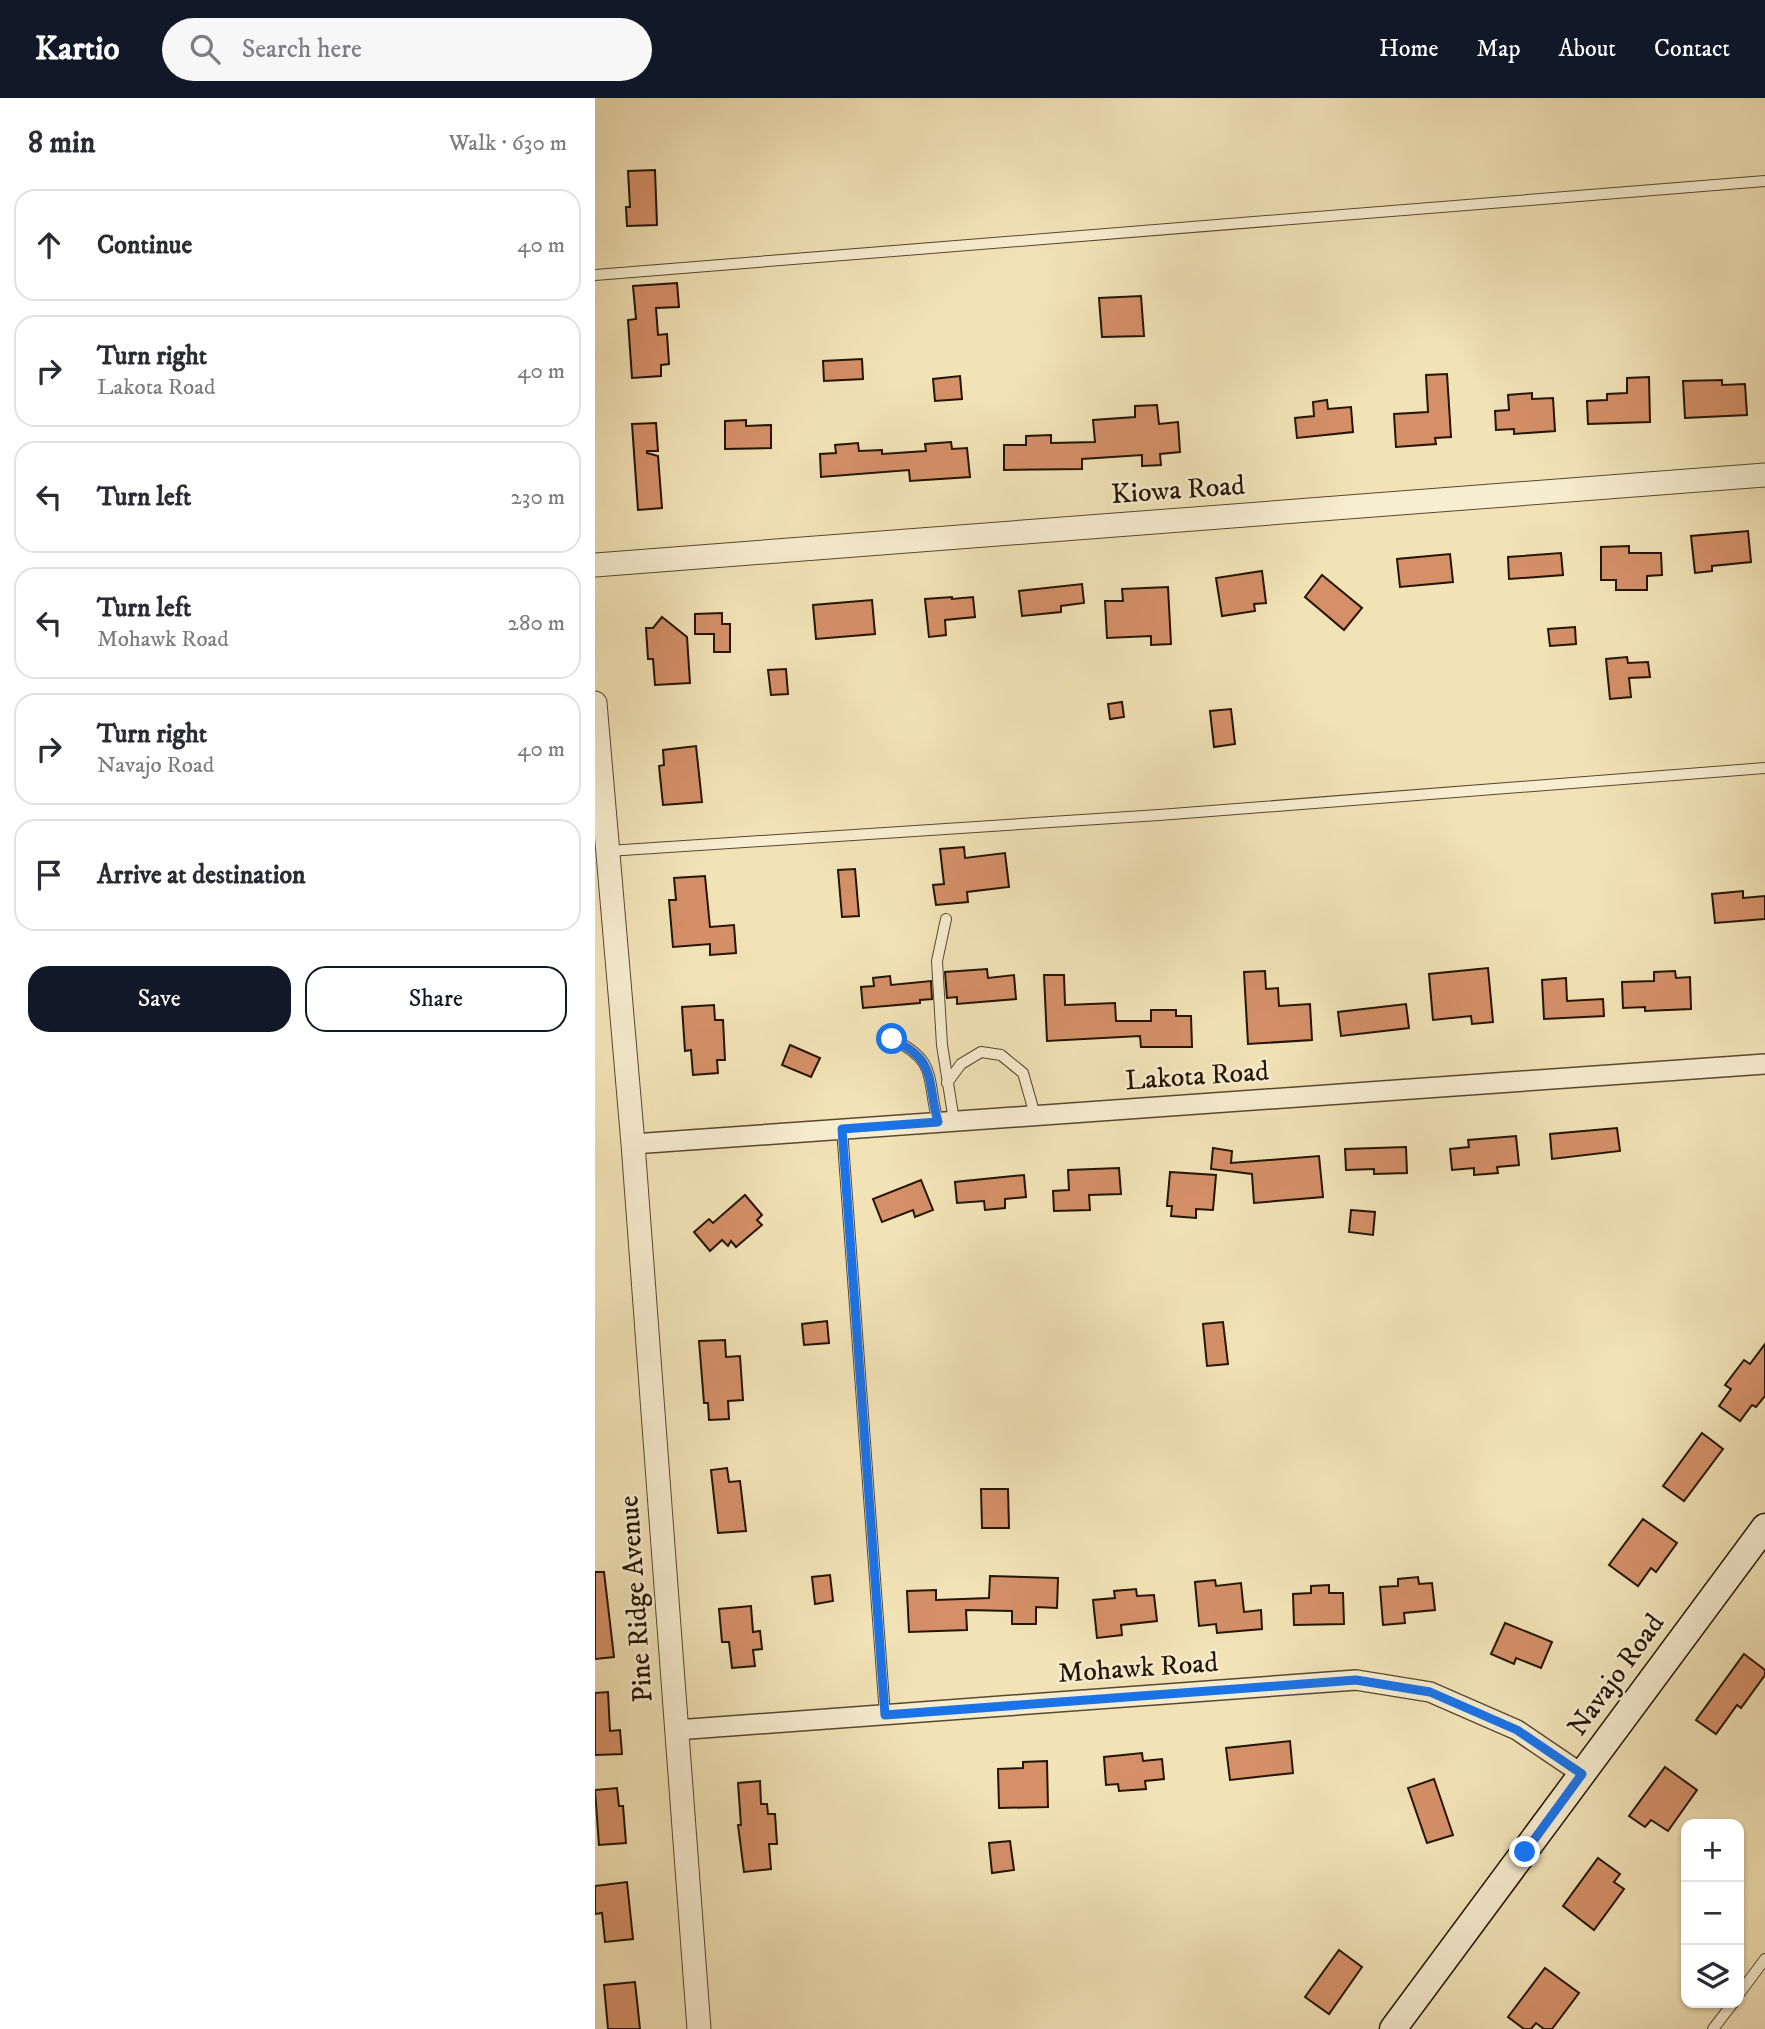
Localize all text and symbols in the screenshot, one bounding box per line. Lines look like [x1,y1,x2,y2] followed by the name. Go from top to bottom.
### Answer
[162,18,652,81] search box
[35,29,120,70] text: Kartio
[186,30,224,68] icon: search
[242,33,362,66] text: Search here
[1379,34,1438,64] text: Home
[1476,34,1521,64] text: Map
[1559,34,1616,64] text: About
[1654,34,1730,64] text: Contact
[28,125,95,162] text: 8 min
[449,129,567,158] text: Walk · 630 m
[30,226,68,264] icon: ahead
[97,229,192,262] text: Continue
[517,231,565,260] text: 40 m
[97,340,207,373] text: Turn right
[30,352,68,390] icon: right
[517,357,565,386] text: 40 m
[97,373,215,402] text: Lakota Road
[1110,468,1246,512] street label: Kiowa Road
[30,478,68,516] icon: left
[97,481,191,514] text: Turn left
[511,483,565,512] text: 230 m
[97,592,191,625] text: Turn left
[30,604,68,642] icon: left
[508,609,565,638] text: 280 m
[97,625,229,654] text: Mohawk Road
[97,718,207,751] text: Turn right
[30,730,68,768] icon: right
[517,735,565,764] text: 40 m
[97,751,214,780] text: Navajo Road
[30,856,68,894] icon: arrive
[97,859,306,892] text: Arrive at destination
[28,966,291,1032] button: Save
[305,966,567,1032] button: Share
[876,1023,907,1054] route start
[1124,1054,1270,1098] street label: Lakota Road
[611,1494,661,1704] street label: Pine Ridge Avenue
[1560,1607,1672,1743] street label: Navajo Road
[1057,1645,1219,1691] street label: Mohawk Road
[1681,1819,1744,2008] map controls
[1681,1819,1744,1882] button: +
[1509,1836,1540,1867] route end
[1681,1882,1744,1945] button: −
[1681,1945,1744,2008] button: layers

